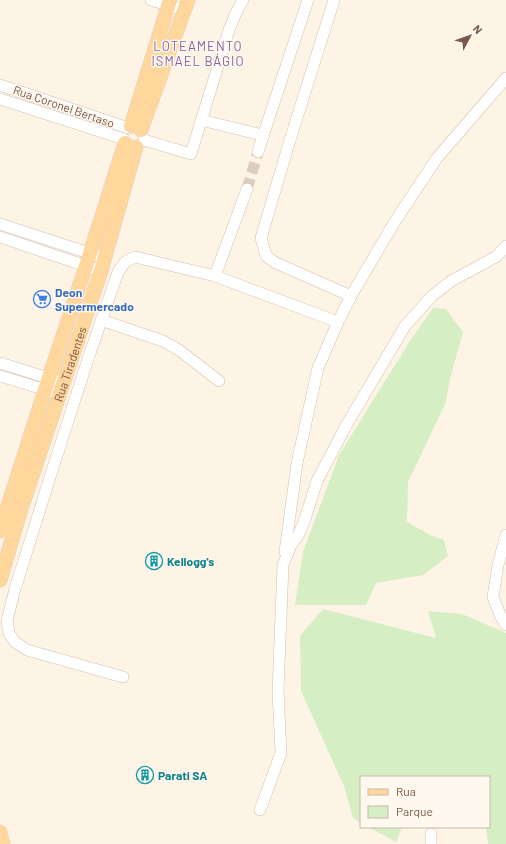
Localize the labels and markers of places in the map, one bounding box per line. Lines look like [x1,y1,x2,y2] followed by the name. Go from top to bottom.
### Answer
[55,285,134,313] place label: Deon Supermercado
[32,289,52,309] supermarket icon: Deon Supermercado
[144,551,164,571] building icon: Kellogg's
[167,554,214,568] place label: Kellogg's
[135,765,155,785] building icon: Parati SA
[158,768,207,782] place label: Parati SA

